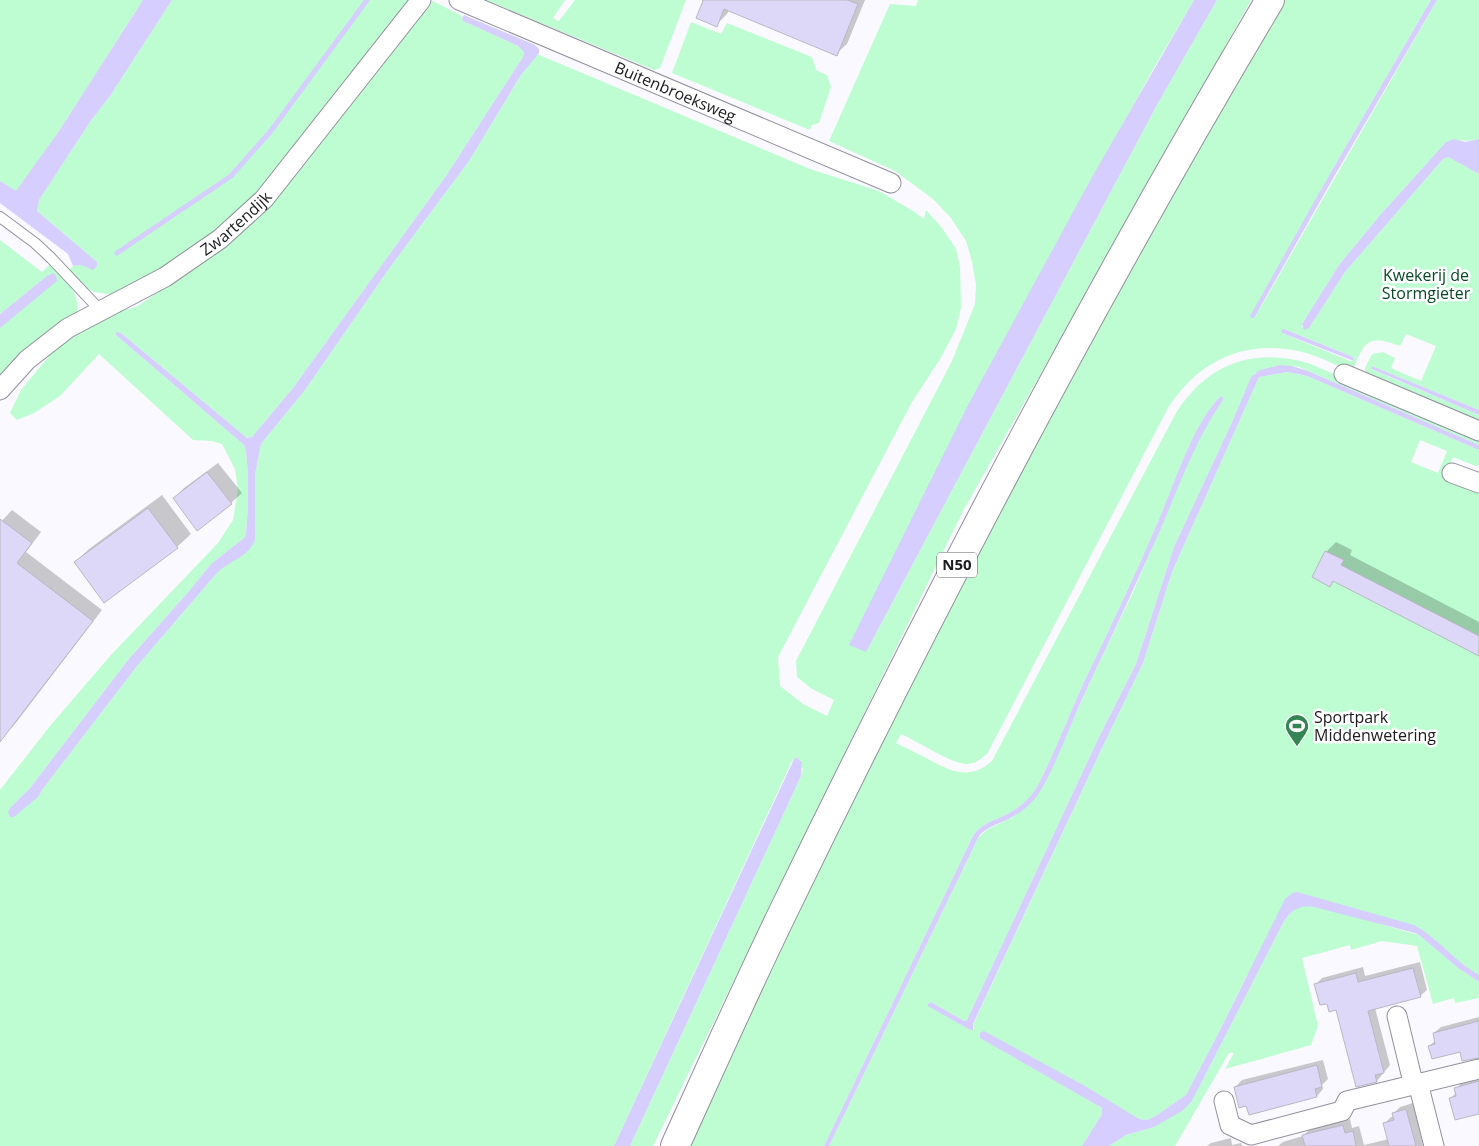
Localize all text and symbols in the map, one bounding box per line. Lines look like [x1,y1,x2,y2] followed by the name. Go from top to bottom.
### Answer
[611,56,740,127] street label: Buitenbroeksweg
[196,187,277,260] street label: Zwartendijk
[1382,264,1471,304] park label: Kwekerij de Stormgieter
[937,552,977,578] road number: N50
[1314,706,1436,746] place label: Sportpark Middenwetering
[1284,713,1310,747] sports icon: Sportpark Middenwetering

